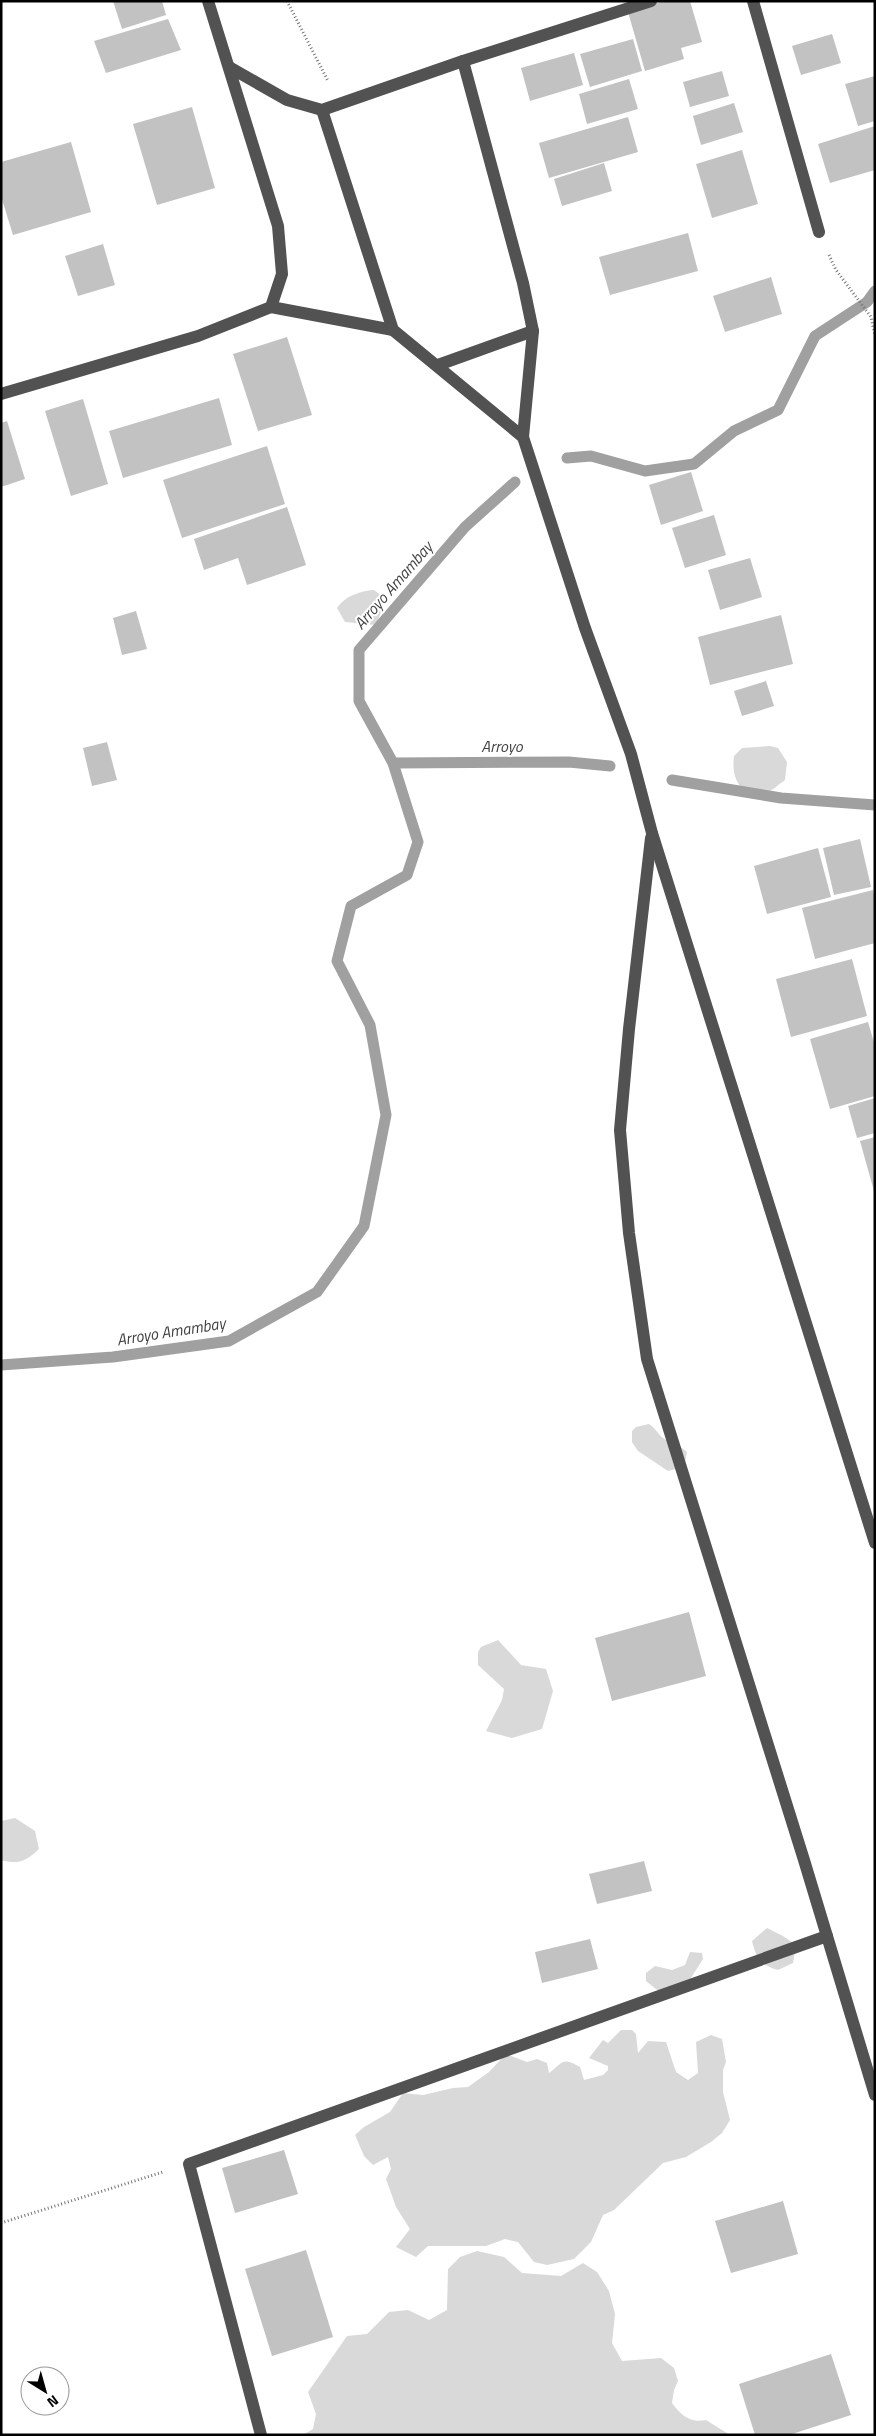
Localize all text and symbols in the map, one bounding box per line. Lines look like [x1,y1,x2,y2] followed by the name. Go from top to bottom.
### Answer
[348,534,439,634] water label: Arroyo Amambay
[481,734,524,758] water label: Arroyo
[115,1310,229,1351] water label: Arroyo Amambay
[20,2366,70,2416] north arrow
[43,2390,63,2413] text: N

